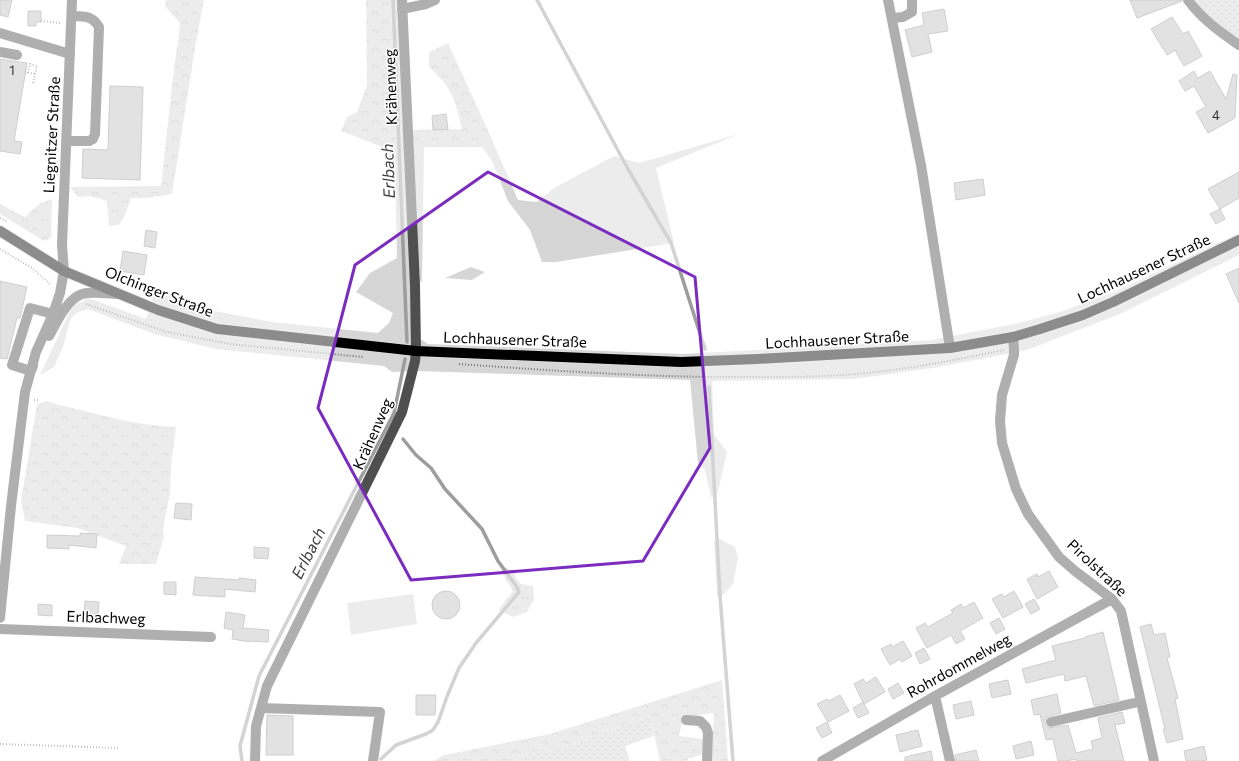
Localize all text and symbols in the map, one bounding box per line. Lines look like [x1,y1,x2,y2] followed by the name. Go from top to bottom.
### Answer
[380,49,400,126] street label: Krähenweg
[9,62,15,78] house number: 1
[39,76,63,194] street label: Liegnitzer Straße
[1212,107,1220,123] house number: 4
[377,143,398,199] water label: Erlbach
[1075,229,1213,307] street label: Lochhausener Straße
[103,262,216,320] street label: Olchinger Straße
[765,326,909,352] street label: Lochhausener Straße
[443,327,587,351] street label: Lochhausener Straße
[348,395,396,472] street label: Krähenweg
[287,524,328,582] water label: Erlbach
[1064,535,1131,600] street label: Pirolstraße
[66,607,146,627] street label: Erlbachweg
[903,629,1014,701] street label: Rohrdommelweg

